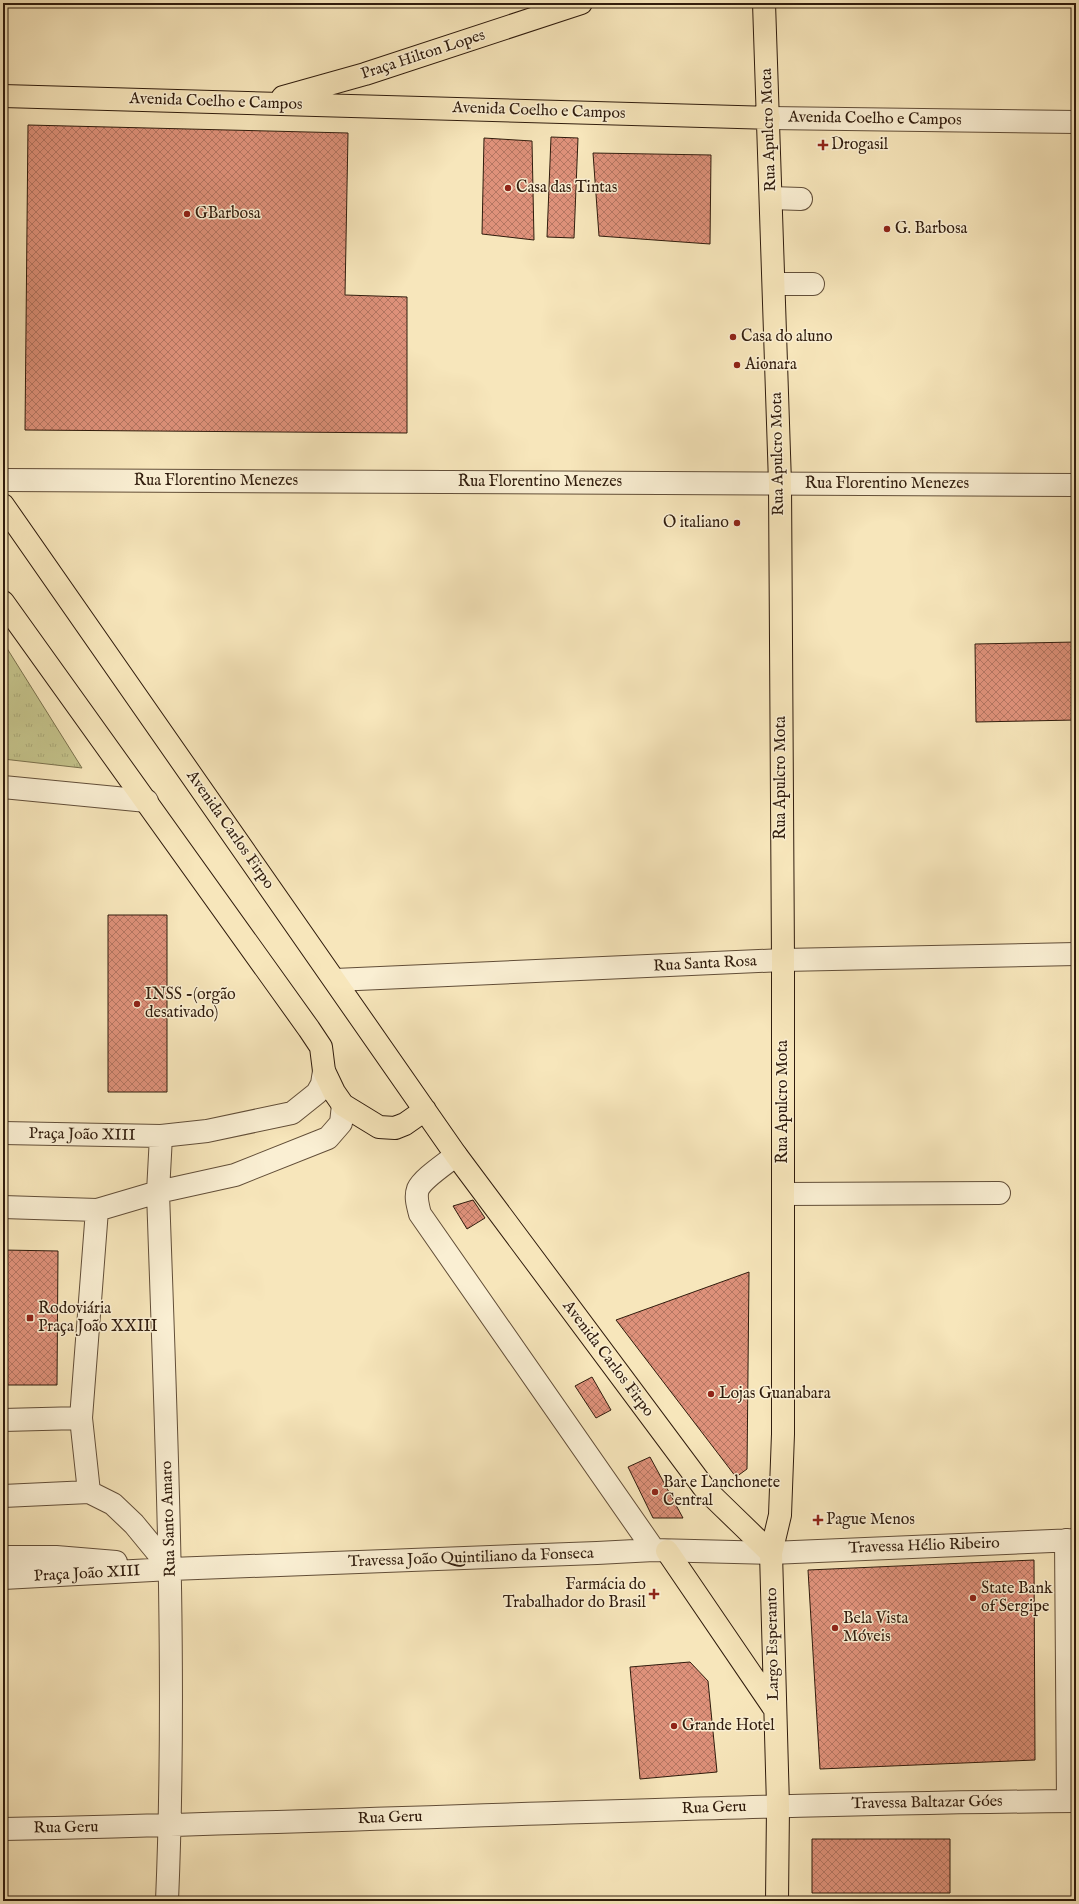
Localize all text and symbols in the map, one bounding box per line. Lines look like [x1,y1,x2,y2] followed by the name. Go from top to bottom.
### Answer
[358,25,488,85] street label: Praça Hilton Lopes
[757,68,781,192] street label: Rua Apulcro Mota
[128,89,303,115] street label: Avenida Coelho e Campos
[451,98,626,124] street label: Avenida Coelho e Campos
[787,107,962,131] street label: Avenida Coelho e Campos
[831,135,889,155] place label: Drogasil
[818,140,828,150] marker: Drogasil
[516,178,618,198] place label: Casa das Tintas
[503,183,513,193] marker: Casa das Tintas
[195,204,261,224] place label: GBarbosa
[182,209,192,219] marker: GBarbosa
[895,219,968,239] place label: G. Barbosa
[882,224,892,234] marker: G. Barbosa
[741,327,833,347] place label: Casa do aluno
[728,332,738,342] marker: Casa do aluno
[744,355,797,375] place label: Aionara
[732,360,742,370] marker: Aionara
[767,392,789,516] street label: Rua Apulcro Mota
[134,471,299,491] street label: Rua Florentino Menezes
[458,472,623,492] street label: Rua Florentino Menezes
[805,474,970,494] street label: Rua Florentino Menezes
[663,513,729,533] place label: O italiano
[732,518,742,528] marker: O italiano
[771,716,791,840] street label: Rua Apulcro Mota
[181,766,279,894] street label: Avenida Carlos Firpo
[653,951,757,977] street label: Rua Santa Rosa
[145,985,236,1023] place label: INSS -(orgão desativado)
[132,999,142,1009] marker: INSS -(orgão desativado)
[773,1040,793,1164] street label: Rua Apulcro Mota
[28,1124,136,1146] street label: Praça João XIII
[557,1296,658,1421] street label: Avenida Carlos Firpo
[38,1299,158,1337] place label: Rodoviária Praça João XXIII
[25,1313,35,1323] marker: Rodoviária Praça João XXIII
[719,1384,831,1404] place label: Lojas Guanabara
[706,1389,716,1399] marker: Lojas Guanabara
[157,1460,181,1578] street label: Rua Santo Amaro
[663,1473,780,1511] place label: Bar e Lanchonete Central
[650,1487,660,1497] marker: Bar e Lanchonete Central
[826,1510,915,1530] place label: Pague Menos
[813,1515,823,1525] marker: Pague Menos
[848,1533,1000,1559] street label: Travessa Hélio Ribeiro
[348,1544,594,1572] street label: Travessa João Quintiliano da Fonseca
[33,1561,141,1587] street label: Praça João XIII
[503,1575,647,1613] place label: Farmácia do Trabalhador do Brasil
[981,1579,1053,1617] place label: State Bank of Sergipe
[762,1587,784,1701] street label: Largo Esperanto
[649,1589,659,1599] marker: Farmácia do Trabalhador do Brasil
[968,1593,978,1603] marker: State Bank of Sergipe
[843,1609,909,1647] place label: Bela Vista Móveis
[830,1623,840,1633] marker: Bela Vista Móveis
[682,1716,775,1736] place label: Grande Hotel
[669,1721,679,1731] marker: Grande Hotel
[851,1792,1003,1814] street label: Travessa Baltazar Góes
[681,1797,747,1819] street label: Rua Geru
[357,1807,423,1829] street label: Rua Geru
[33,1817,99,1839] street label: Rua Geru

